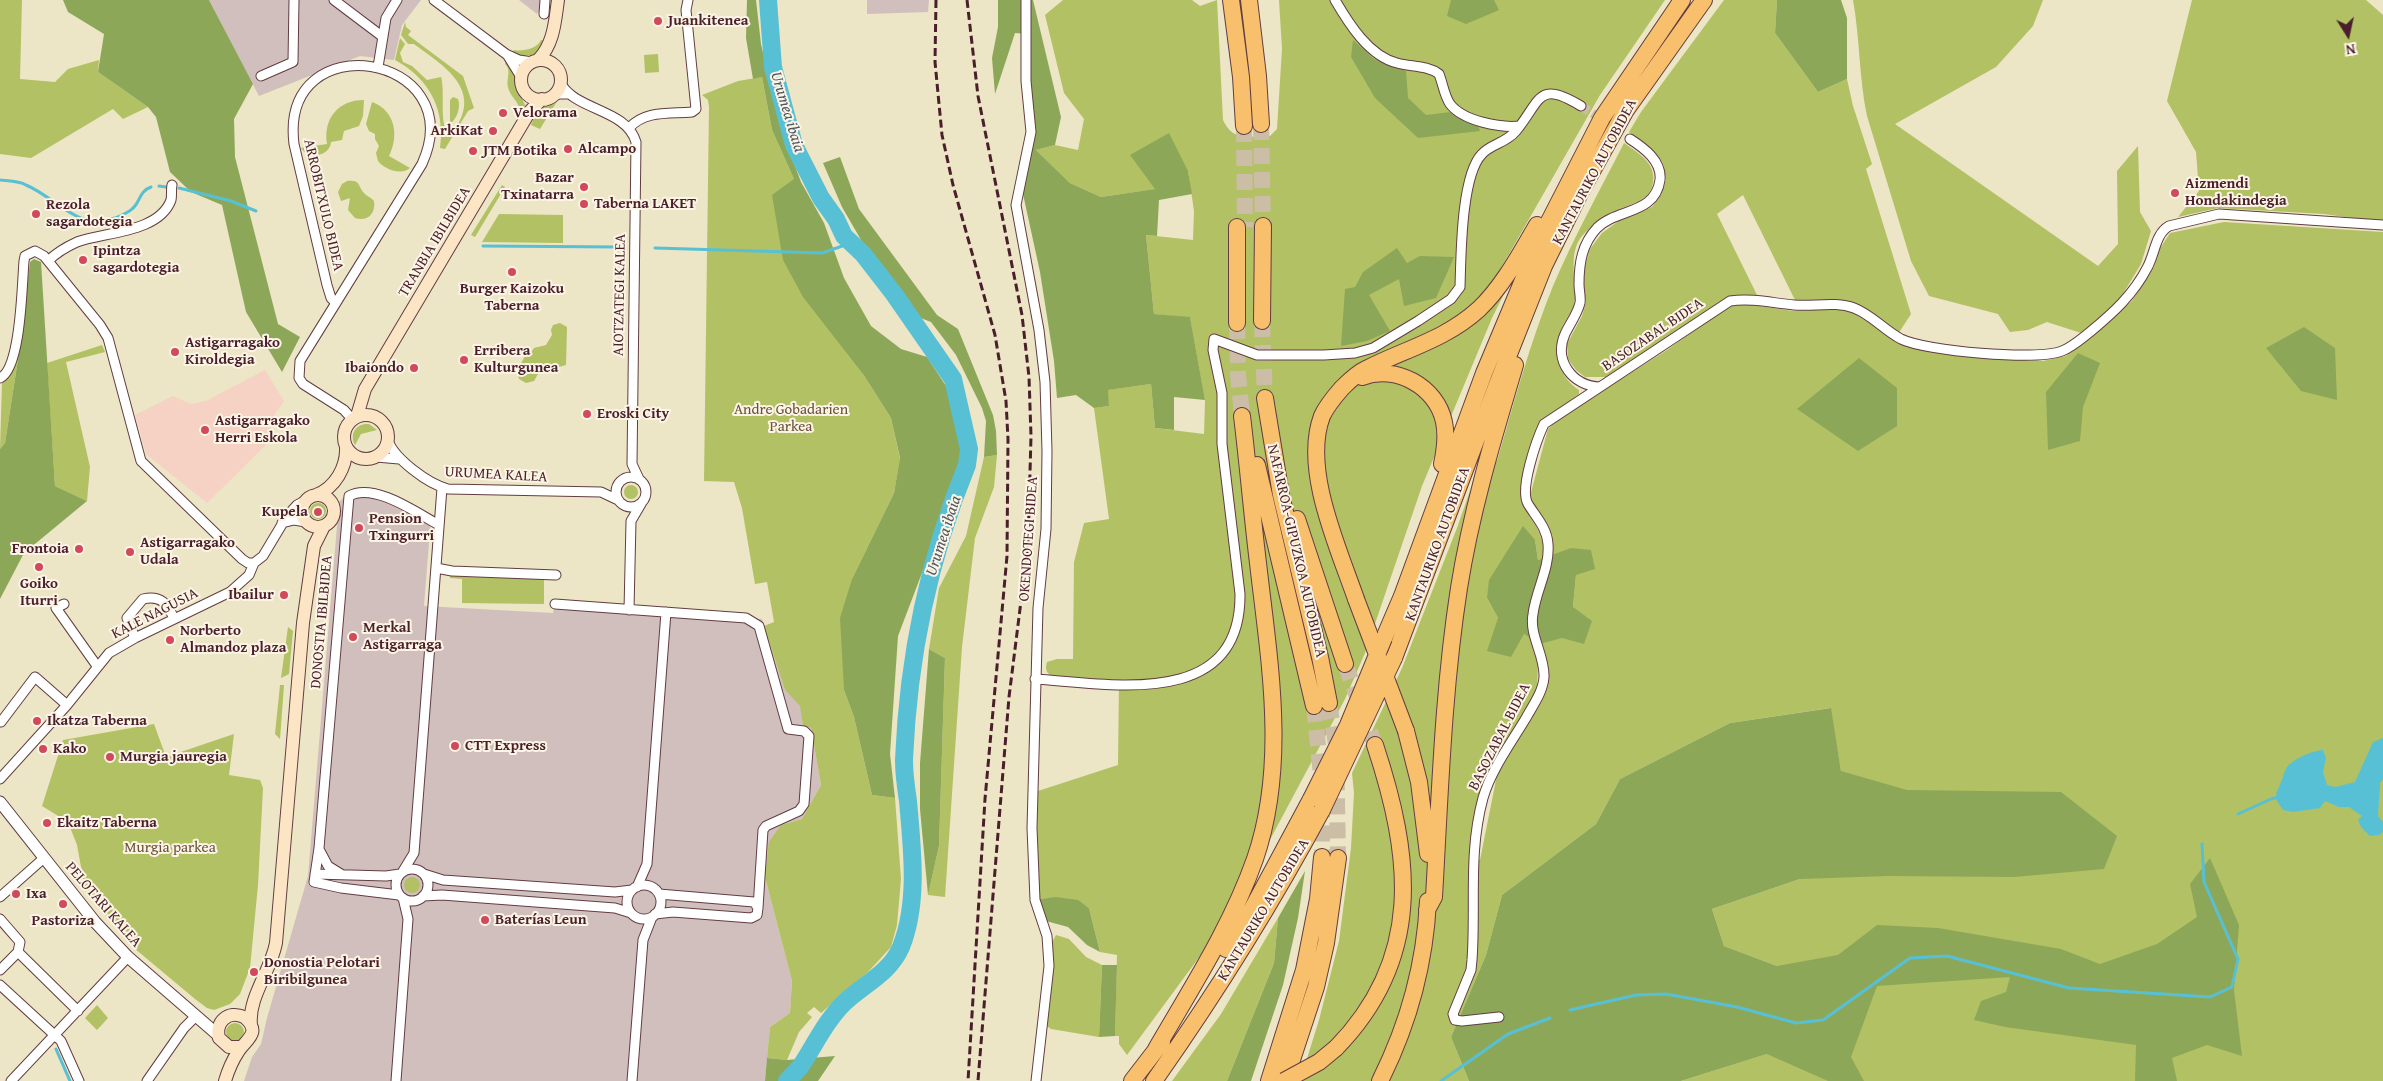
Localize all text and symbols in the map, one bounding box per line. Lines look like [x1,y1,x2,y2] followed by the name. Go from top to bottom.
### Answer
[2323,10,2373,60] north arrow
[668,12,748,30] place label: Juankitenea
[652,15,664,27] marker: Juankitenea
[2344,39,2357,60] text: N
[766,69,808,155] water label: Urumea ibaia
[1549,96,1641,248] street label: KANTAURIKO AUTOBIDEA
[513,104,577,122] place label: Velorama
[497,107,509,119] marker: Velorama
[430,122,483,140] place label: ArkiKat
[487,125,499,137] marker: ArkiKat
[299,137,347,273] street label: ARROBITXULO BIDEA
[578,140,636,158] place label: Alcampo
[483,142,557,160] place label: JTM Botika
[562,143,574,155] marker: Alcampo
[467,145,479,157] marker: JTM Botika
[501,169,574,204] place label: Bazar Txinatarra
[2185,175,2287,210] place label: Aizmendi Hondakindegia
[578,181,590,193] marker: Bazar Txinatarra
[395,184,475,300] street label: TRANBIA IBILBIDEA
[2169,187,2181,199] marker: Aizmendi Hondakindegia
[594,195,696,213] place label: Taberna LAKET
[46,196,132,231] place label: Rezola sagardotegia
[578,198,590,210] marker: Taberna LAKET
[30,208,42,220] marker: Rezola sagardotegia
[610,234,630,356] street label: AIOTZATEGI KALEA
[93,242,179,277] place label: Ipintza sagardotegia
[77,254,89,266] marker: Ipintza sagardotegia
[506,266,518,278] marker: Burger Kaizoku Taberna
[460,280,564,315] place label: Burger Kaizoku Taberna
[1599,294,1707,376] street label: BASOZABAL BIDEA
[185,334,280,369] place label: Astigarragako Kiroldegia
[474,342,558,377] place label: Erribera Kulturgunea
[169,346,181,358] marker: Astigarragako Kiroldegia
[458,354,470,366] marker: Erribera Kulturgunea
[345,359,404,377] place label: Ibaiondo
[408,362,420,374] marker: Ibaiondo
[734,401,848,436] park label: Andre Gobadarien Parkea
[597,405,669,423] place label: Eroski City
[581,408,593,420] marker: Eroski City
[215,412,310,447] place label: Astigarragako Herri Eskola
[199,424,211,436] marker: Astigarragako Herri Eskola
[1263,443,1329,659] street label: NAFARROA-GIPUZKOA AUTOBIDEA
[444,463,548,487] street label: URUMEA KALEA
[1402,465,1474,623] street label: KANTAURIKO AUTOBIDEA
[1016,476,1042,602] street label: OKENDOTEGI BIDEA
[922,493,966,579] water label: Urumea ibaia
[262,503,308,521] place label: Kupela
[312,506,324,518] marker: Kupela
[369,510,434,545] place label: Pension Txingurri
[353,522,365,534] marker: Pension Txingurri
[140,534,235,569] place label: Astigarragako Udala
[12,540,69,558] place label: Frontoia
[73,543,85,555] marker: Frontoia
[124,546,136,558] marker: Astigarragako Udala
[307,555,337,689] street label: DONOSTIA IBILBIDEA
[33,561,45,573] marker: Goiko Iturri
[20,575,58,610] place label: Goiko Iturri
[109,585,201,643] street label: KALE NAGUSIA
[228,586,274,604] place label: Ibailur
[278,589,290,601] marker: Ibailur
[363,619,442,654] place label: Merkal Astigarraga
[180,622,286,657] place label: Norberto Almandoz plaza
[347,631,359,643] marker: Merkal Astigarraga
[164,634,176,646] marker: Norberto Almandoz plaza
[1465,680,1535,794] street label: BASOZABAL BIDEA
[47,712,147,730] place label: Ikatza Taberna
[31,715,43,727] marker: Ikatza Taberna
[465,737,546,755] place label: CTT Express
[53,740,86,758] place label: Kako
[449,740,461,752] marker: CTT Express
[37,743,49,755] marker: Kako
[120,748,227,766] place label: Murgia jauregia
[104,751,116,763] marker: Murgia jauregia
[57,814,157,832] place label: Ekaitz Taberna
[41,817,53,829] marker: Ekaitz Taberna
[1214,836,1314,984] street label: KANTAURIKO AUTOBIDEA
[124,839,216,857] park label: Murgia parkea
[61,859,145,951] street label: PELOTARI KALEA
[26,885,47,903] place label: Ixa
[10,888,22,900] marker: Ixa
[57,898,69,910] marker: Pastoriza
[495,911,587,929] place label: Baterías Leun
[32,912,94,930] place label: Pastoriza
[479,914,491,926] marker: Baterías Leun
[264,954,380,989] place label: Donostia Pelotari Biribilgunea
[248,966,260,978] marker: Donostia Pelotari Biribilgunea

